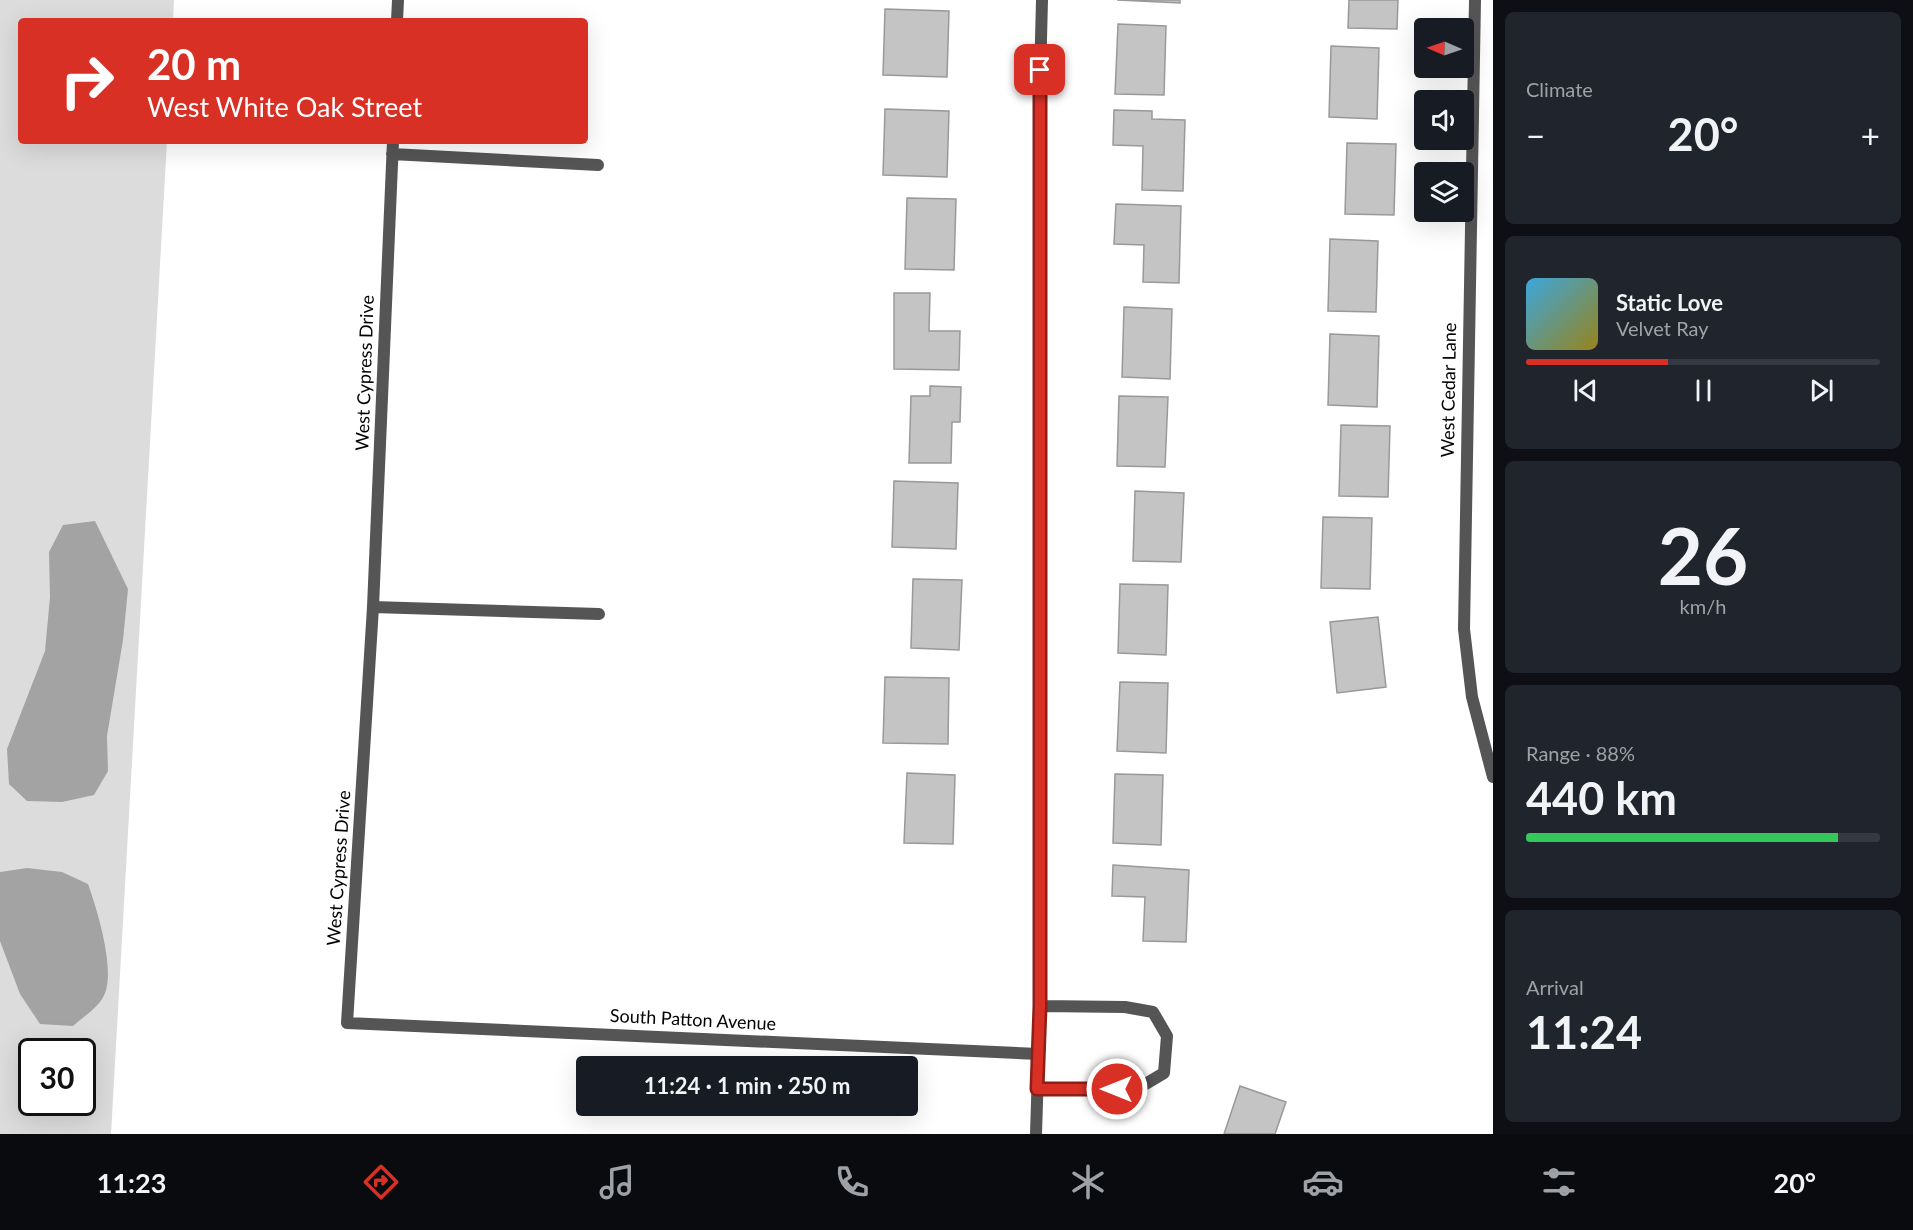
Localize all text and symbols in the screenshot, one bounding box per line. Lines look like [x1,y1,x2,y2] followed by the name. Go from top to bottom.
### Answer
[1414,18,1474,78] north arrow
[1414,18,1474,222] map controls
[147,39,241,89] text: 20 m
[48,42,126,120] icon: right
[1014,44,1065,95] pin
[1023,53,1056,86] icon: arrive
[1526,77,1593,101] text: Climate
[147,90,422,123] text: West White Oak Street
[1414,90,1474,150] button: sound
[1668,107,1738,161] text: 20°
[1526,115,1545,155] text: −
[1861,115,1880,155] text: +
[1414,162,1474,222] button: layers
[1616,289,1723,316] text: Static Love
[350,295,378,451] street label: West Cypress Drive
[1616,316,1709,340] text: Velvet Ray
[1436,322,1460,458] street label: West Cedar Lane
[1569,374,1602,407] icon: previous
[1687,374,1720,407] icon: pause
[1805,374,1838,407] icon: next
[1658,508,1748,602] text: 26
[1680,594,1726,618] text: km/h
[1526,741,1635,765] text: Range · 88%
[1526,771,1677,825] text: 440 km
[322,789,354,946] street label: West Cypress Drive
[1526,975,1584,999] text: Arrival
[609,1004,777,1034] street label: South Patton Avenue
[1526,1005,1642,1059] text: 11:24
[18,1038,96,1116] speed limit sign: 30
[1085,1057,1149,1121] position arrow
[644,1072,850,1099] text: 11:24 · 1 min · 250 m
[360,1161,402,1203] icon: directions
[596,1161,638,1203] icon: music
[831,1161,873,1203] icon: phone
[1067,1161,1109,1203] icon: climate
[1302,1161,1344,1203] icon: car
[1538,1161,1580,1203] icon: filters
[97,1166,166,1199] text: 11:23
[1774,1166,1816,1199] text: 20°

